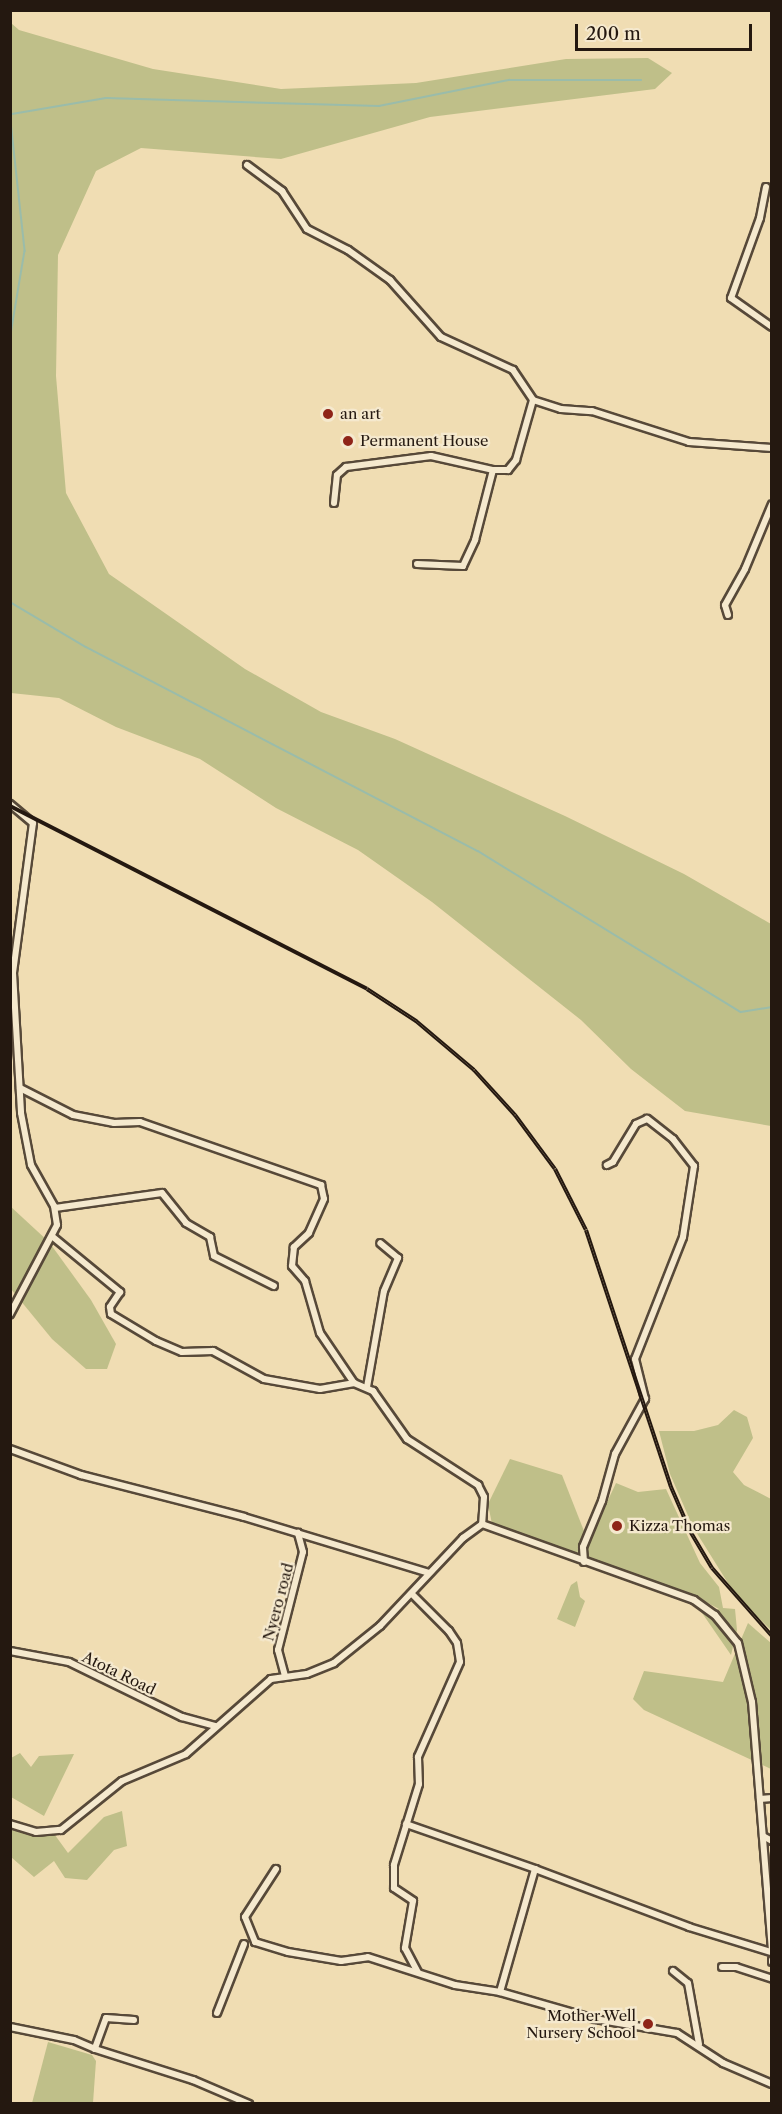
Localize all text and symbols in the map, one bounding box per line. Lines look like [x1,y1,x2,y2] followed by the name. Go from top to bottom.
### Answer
[578,12,755,50] scale bar
[586,23,641,45] text: 200 m
[340,405,381,423] place label: an art
[321,407,335,421] marker: an art
[360,432,488,450] place label: Permanent House
[341,434,355,448] marker: Permanent House
[629,1517,731,1535] place label: Kizza Thomas
[610,1519,624,1533] marker: Kizza Thomas
[259,1561,297,1643] street label: Nyero road
[79,1647,159,1699] street label: Atota Road
[526,2006,636,2041] place label: Mother Well Nursery School
[641,2017,655,2031] marker: Mother Well Nursery School

